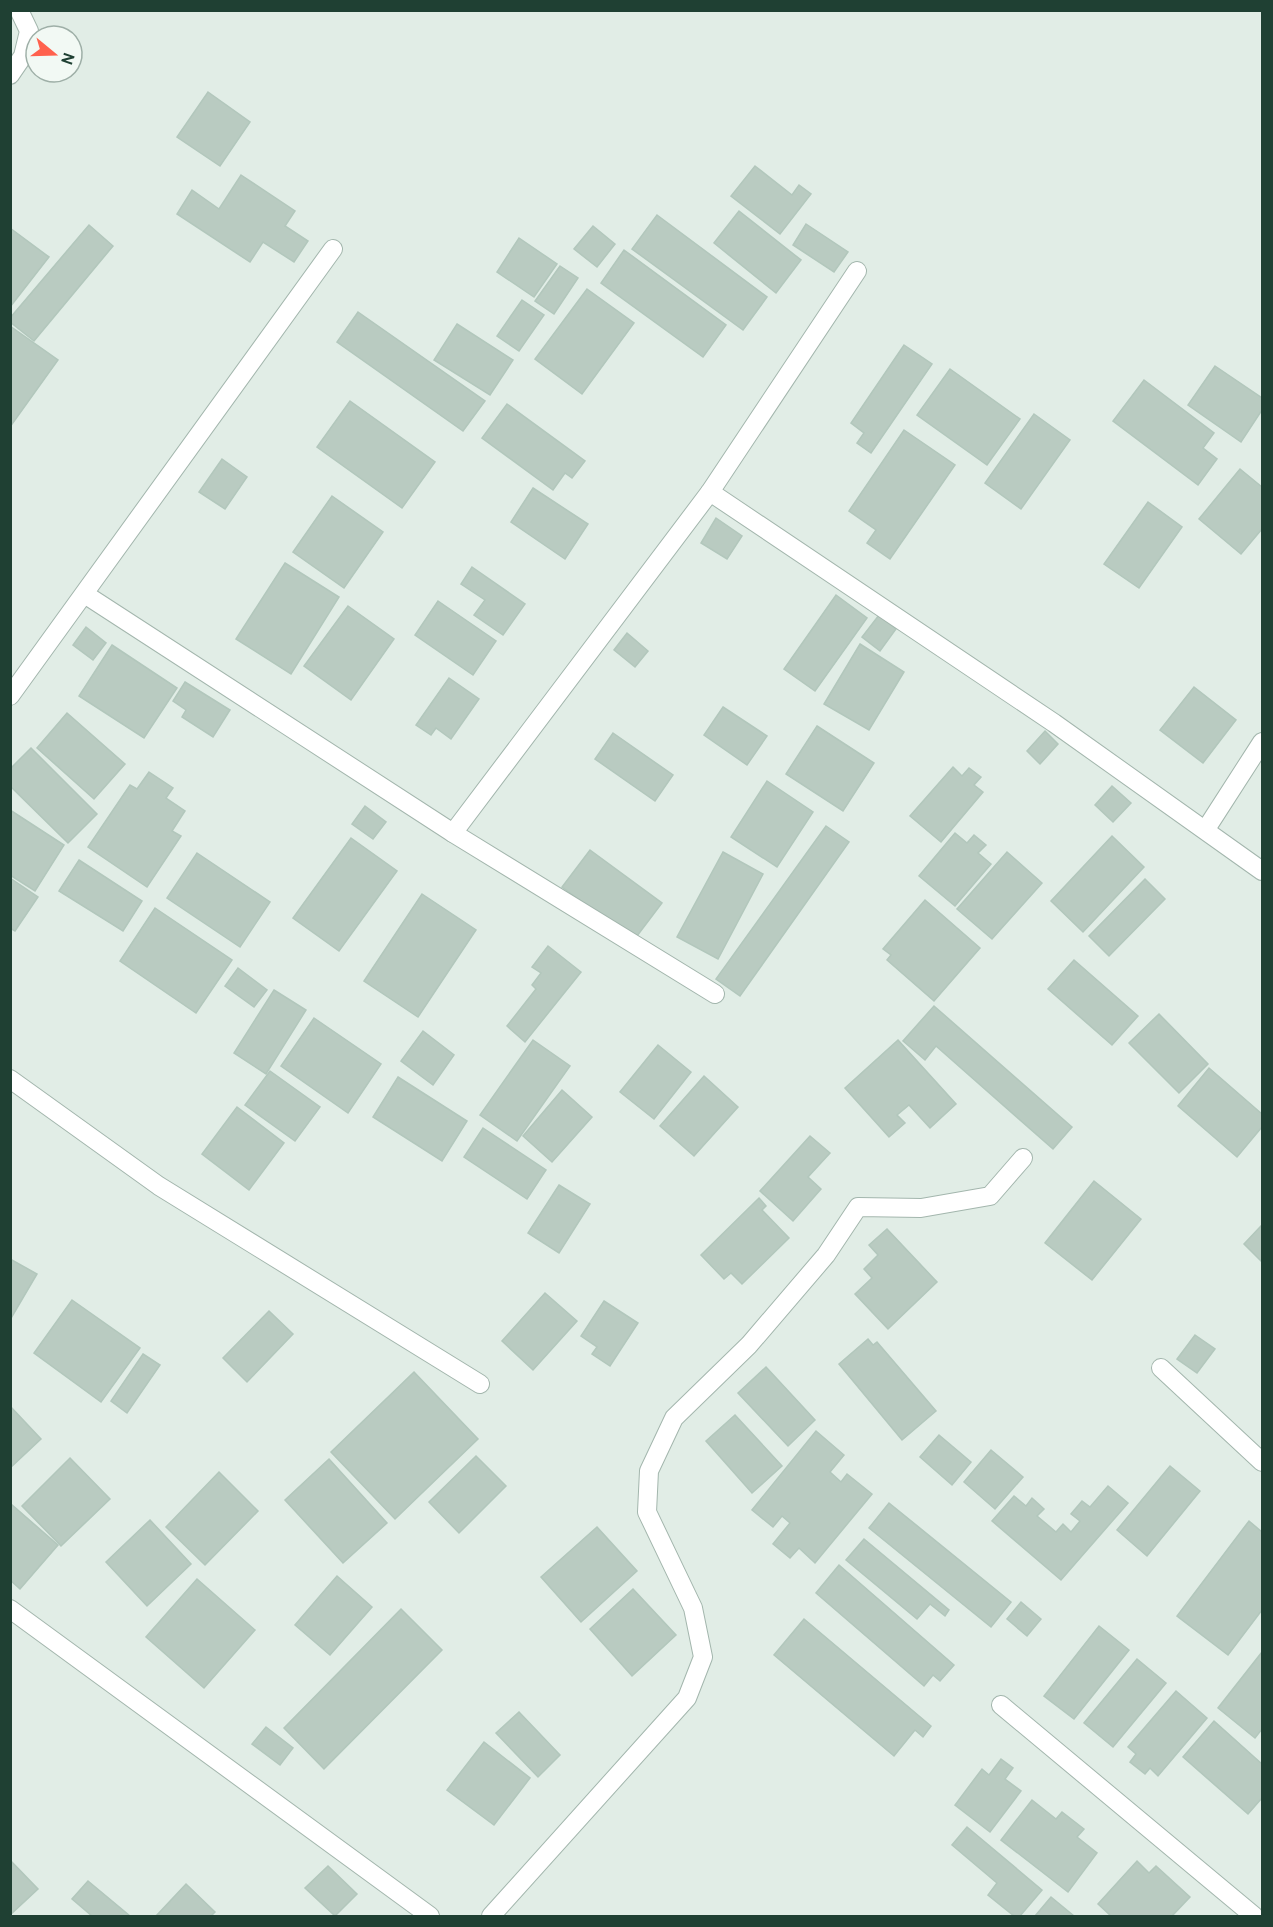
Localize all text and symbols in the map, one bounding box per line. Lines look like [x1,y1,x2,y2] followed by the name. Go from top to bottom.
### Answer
[24,24,84,84] north arrow
[55,50,78,67] text: N

